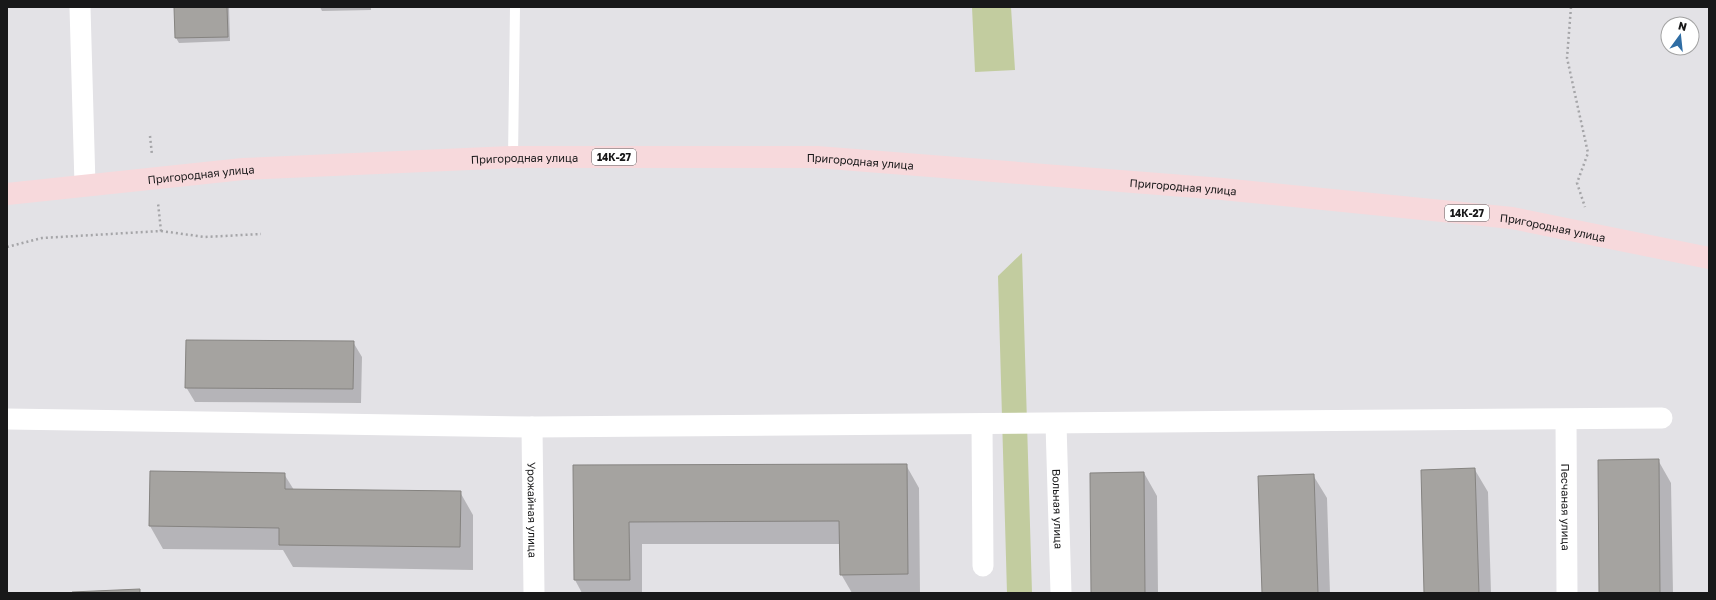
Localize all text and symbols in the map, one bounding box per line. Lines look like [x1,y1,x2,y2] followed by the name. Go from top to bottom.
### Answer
[1660,16,1700,56] north arrow
[1677,18,1688,33] text: N
[592,149,636,165] road number: 14К-27
[807,150,914,171] street label: Пригородная улица
[470,151,578,165] street label: Пригородная улица
[147,162,255,186] street label: Пригородная улица
[1129,175,1237,197] street label: Пригородная улица
[1445,205,1489,221] road number: 14К-27
[1499,210,1607,243] street label: Пригородная улица
[526,462,540,558] street label: Урожайная улица
[1560,463,1573,551] street label: Песчаная улица
[1051,469,1066,549] street label: Вольная улица

